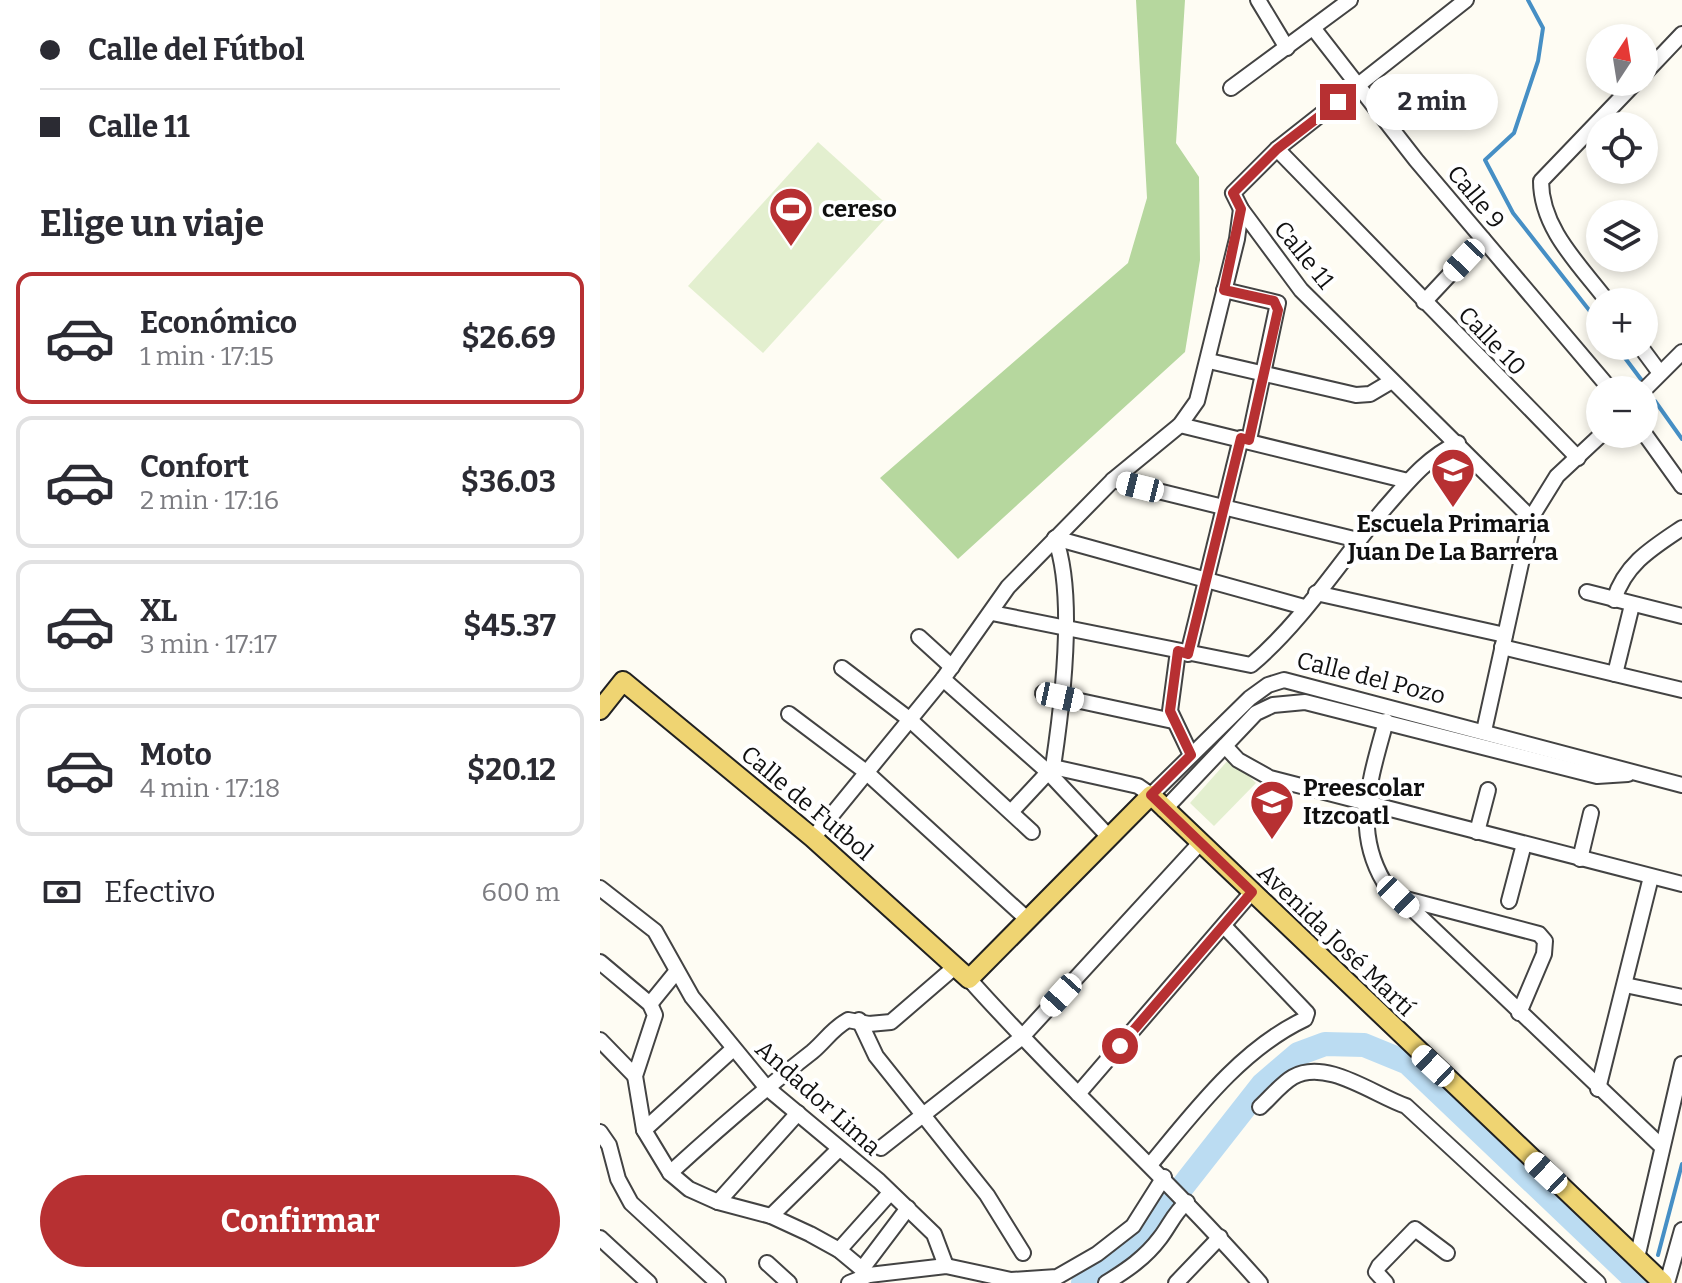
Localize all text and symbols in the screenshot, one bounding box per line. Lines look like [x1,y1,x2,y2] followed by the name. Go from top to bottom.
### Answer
[1586,24,1658,96] north arrow
[1586,24,1658,448] map controls
[88,32,305,68] text: Calle del Fútbol
[1366,74,1498,130] callout: 2 min
[1320,84,1356,120] route end
[1397,86,1467,117] text: 2 min
[88,109,190,145] text: Calle 11
[1586,112,1658,184] button: locate
[1442,160,1510,234] street label: Calle 9
[767,185,815,248] sports icon: cereso
[822,195,897,223] place label: cereso
[1586,200,1658,272] button: layers
[40,202,264,246] text: Elige un viaje
[1268,215,1340,295] street label: Calle 11
[1439,234,1489,286] car
[1586,288,1658,360] button: +
[1452,301,1532,381] street label: Calle 10
[44,302,116,374] icon: car
[140,305,297,341] text: Económico
[461,320,556,356] text: $26.69
[140,341,274,372] text: 1 min · 17:15
[1586,376,1658,448] button: −
[44,446,116,518] icon: car
[1429,446,1477,509] school or university icon: Escuela Primaria Juan De La Barrera
[140,449,249,485] text: Confort
[461,464,556,500] text: $36.03
[1114,470,1166,504] car
[140,485,279,516] text: 2 min · 17:16
[1346,510,1558,566] place label: Escuela Primaria Juan De La Barrera
[44,590,116,662] icon: car
[140,593,177,629] text: XL
[463,608,556,644] text: $45.37
[140,629,277,660] text: 3 min · 17:17
[1294,646,1448,710] street label: Calle del Pozo
[1034,680,1086,714] car
[44,734,116,806] icon: car
[140,737,212,773] text: Moto
[735,740,879,866] street label: Calle de Futbol
[467,752,556,788] text: $20.12
[140,773,280,804] text: 4 min · 17:18
[1303,774,1424,830] place label: Preescolar Itzcoatl
[1248,778,1296,841] school or university icon: Preescolar Itzcoatl
[1252,858,1420,1022] street label: Avenida José Martí
[40,870,84,914] icon: cash
[1372,872,1424,922] car
[104,874,216,910] text: Efectivo
[481,877,560,908] text: 600 m
[1036,969,1086,1021] car
[1102,1028,1138,1064] route start
[750,1035,886,1161] street label: Andador Lima
[1407,1041,1459,1091] car
[1520,1148,1572,1198] car
[40,1175,560,1267] button: Confirmar

